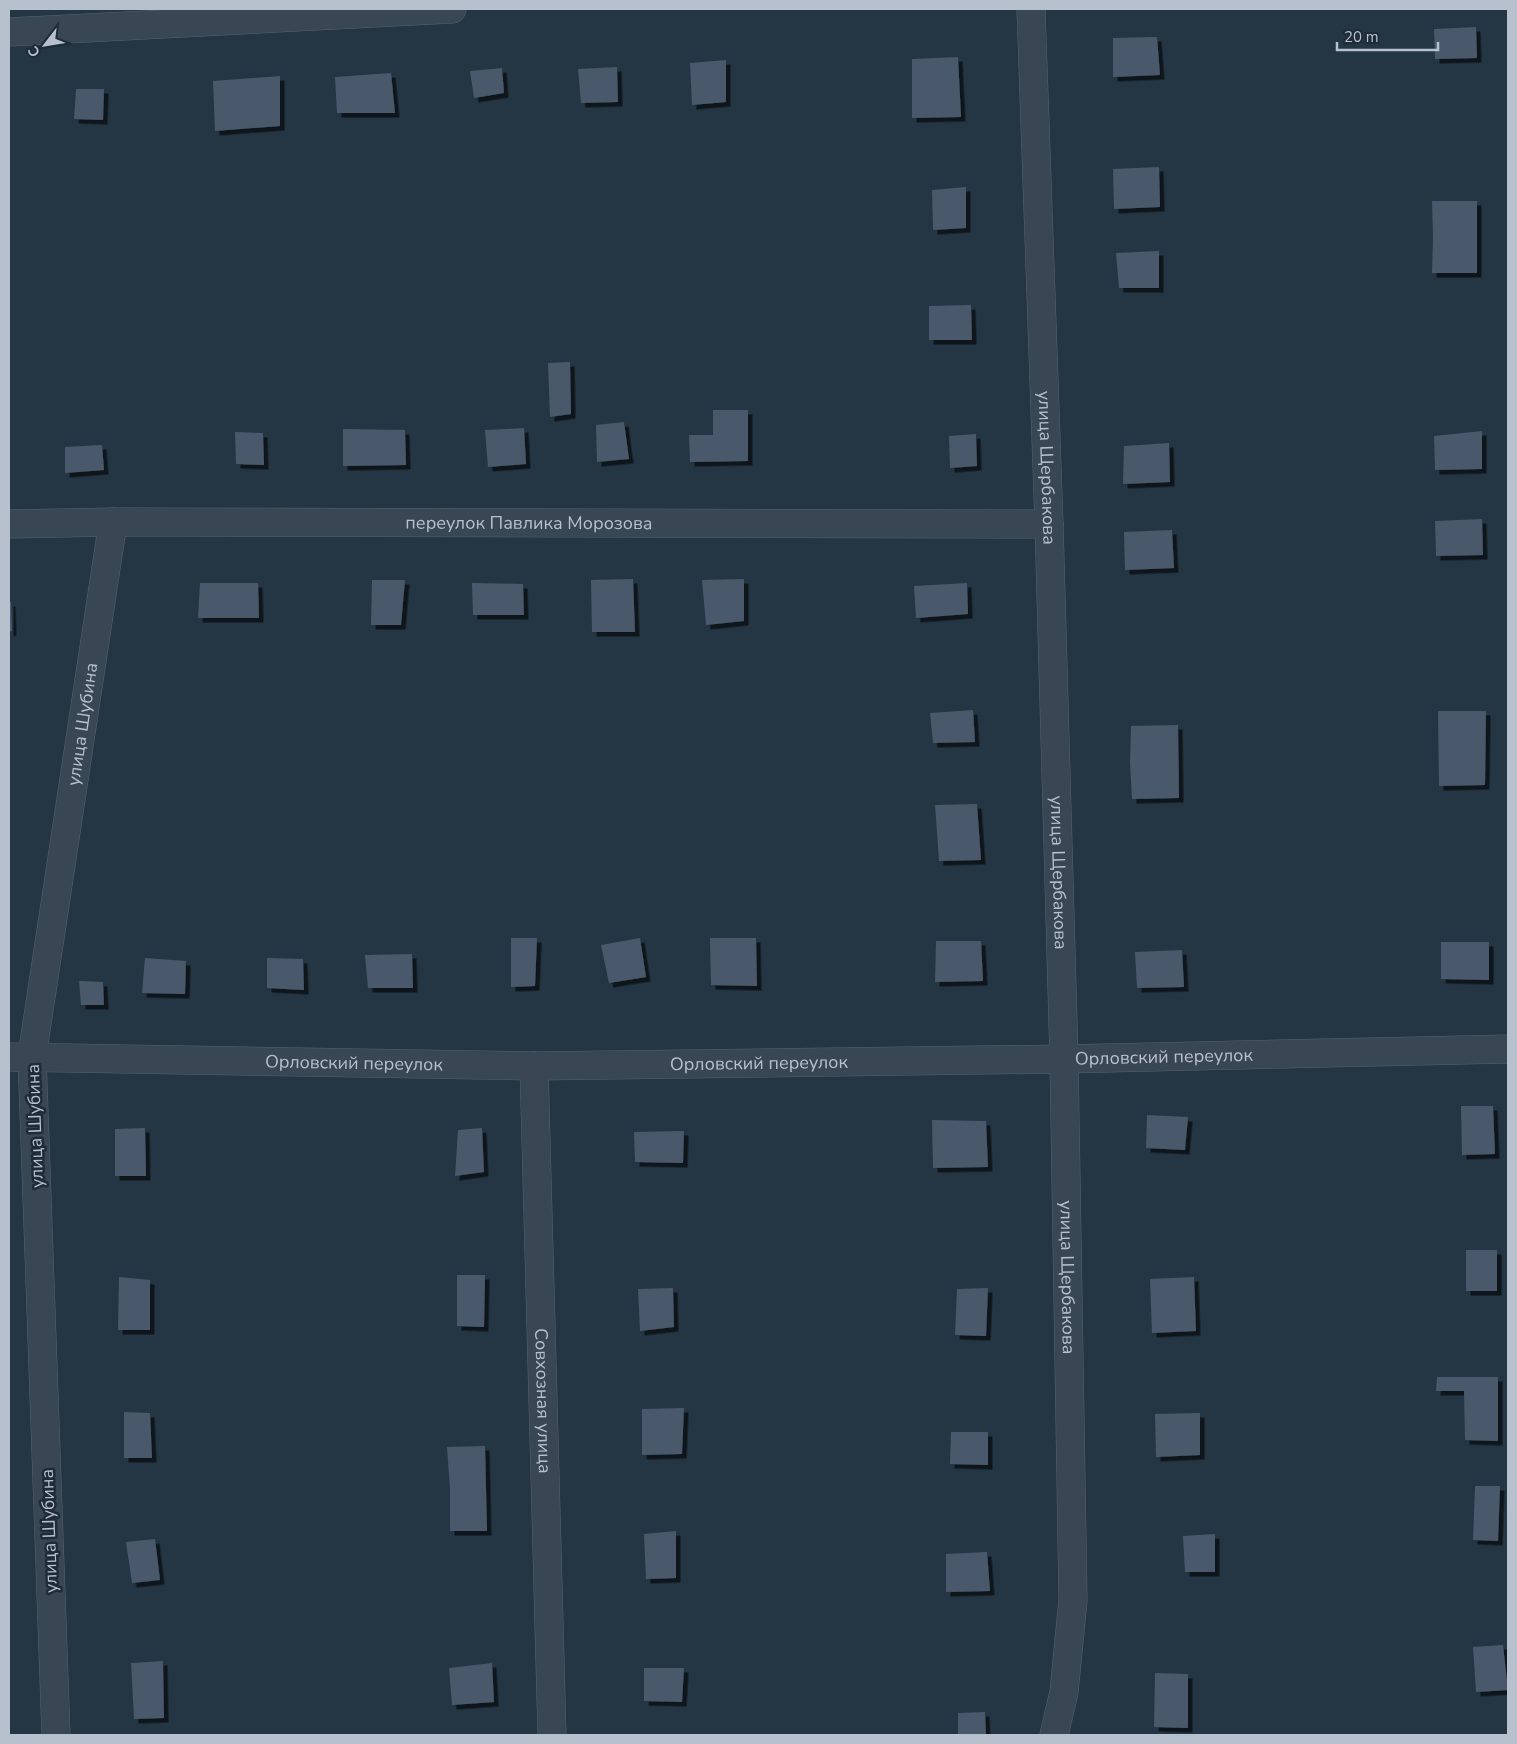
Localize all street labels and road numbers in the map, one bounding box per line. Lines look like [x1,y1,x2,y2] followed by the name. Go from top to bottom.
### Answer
[1032,390,1062,545] street label: улица Щербакова
[405,511,653,535] street label: переулок Павлика Морозова
[61,661,104,787] street label: улица Шубина
[1045,795,1073,950] street label: улица Щербакова
[1075,1043,1254,1071] street label: Орловский переулок
[265,1049,444,1076] street label: Орловский переулок
[670,1050,849,1076] street label: Орловский переулок
[21,1064,49,1188] street label: улица Шубина
[1054,1200,1081,1355] street label: улица Щербакова
[529,1328,557,1474] street label: Совхозная улица
[35,1469,63,1593] street label: улица Шубина

